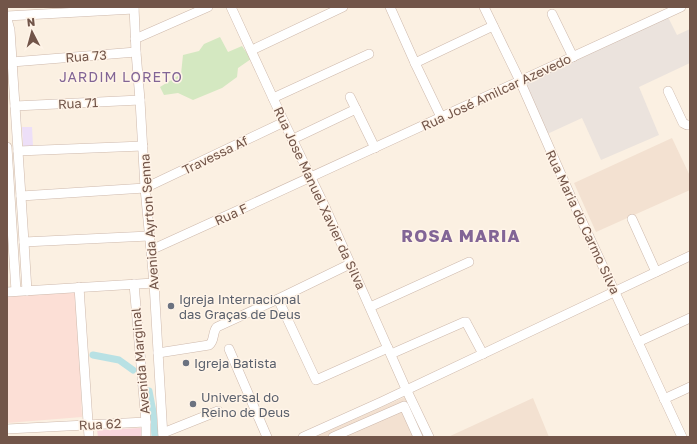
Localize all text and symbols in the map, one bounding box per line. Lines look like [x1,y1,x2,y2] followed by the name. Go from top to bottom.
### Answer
[12,12,52,52] north arrow
[26,15,36,28] text: N
[65,47,107,65] street label: Rua 73
[419,50,574,134] street label: Rua José Amilcar Azevedo
[59,68,183,85] district label: JARDIM LORETO
[57,94,99,112] street label: Rua 71
[271,104,369,292] street label: Rua Jose Manuel Xavier da Silva
[180,132,251,178] street label: Travessa Af
[542,147,624,297] street label: Rua Maria do Carmo Silva
[136,153,162,291] street label: Avenida Ayrton Senna
[212,200,250,228] street label: Rua F
[401,225,521,246] district label: ROSA MARIA
[179,291,301,322] place label: Igreja Internacional das Graças de Deus
[166,301,176,311] marker: Igreja Internacional das Graças de Deus
[127,307,153,415] street label: Avenida Marginal
[194,355,277,371] place label: Igreja Batista
[181,358,191,368] marker: Igreja Batista
[201,389,290,420] place label: Universal do Reino de Deus
[188,399,198,409] marker: Universal do Reino de Deus
[78,415,122,433] street label: Rua 62

